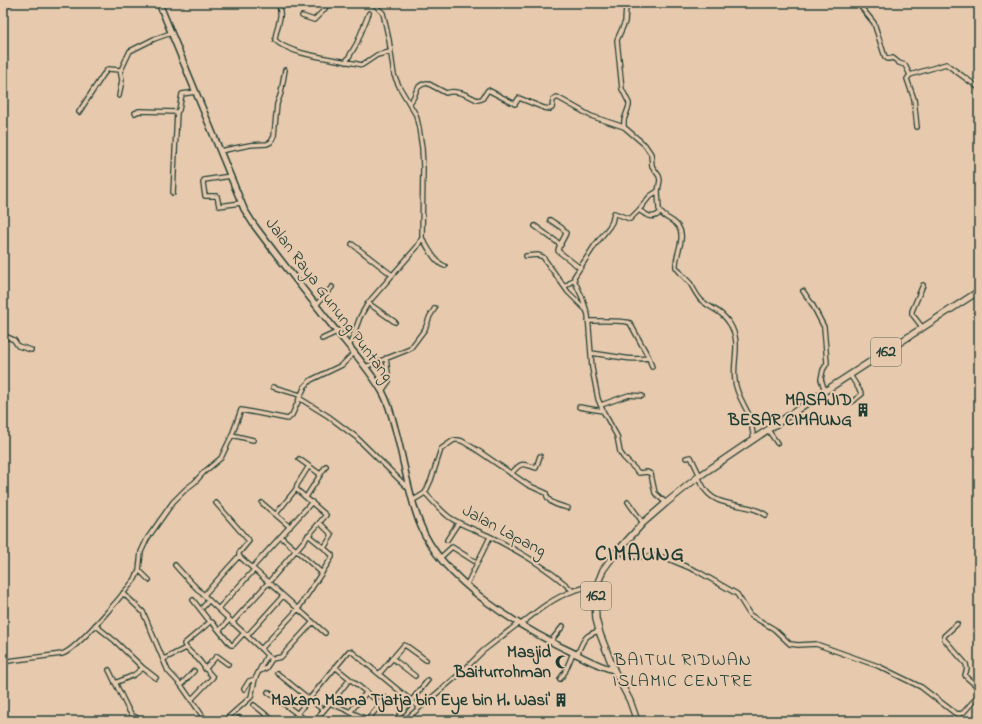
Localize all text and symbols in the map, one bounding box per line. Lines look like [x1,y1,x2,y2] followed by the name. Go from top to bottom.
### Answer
[257,213,399,389] street label: Jalan Raya Gunung Puntang
[871,338,901,366] road number: 162
[727,388,852,433] place label: MASAJID BESAR CIMAUNG
[855,402,871,418] building icon: MASAJID BESAR CIMAUNG
[457,498,551,565] street label: Jalan Lapang
[595,540,685,570] district label: CIMAUNG
[581,582,611,610] road number: 162
[453,640,552,685] place label: Masjid Baiturrohman
[612,648,754,695] district label: BAITUL RIDWAN ISLAMIC CENTRE
[554,654,570,670] mosque icon: Masjid Baiturrohman
[271,688,550,715] place label: Makam Mama Tjatja bin Eye bin H. Wasi'
[553,692,569,708] building icon: Makam Mama Tjatja bin Eye bin H. Wasi'

